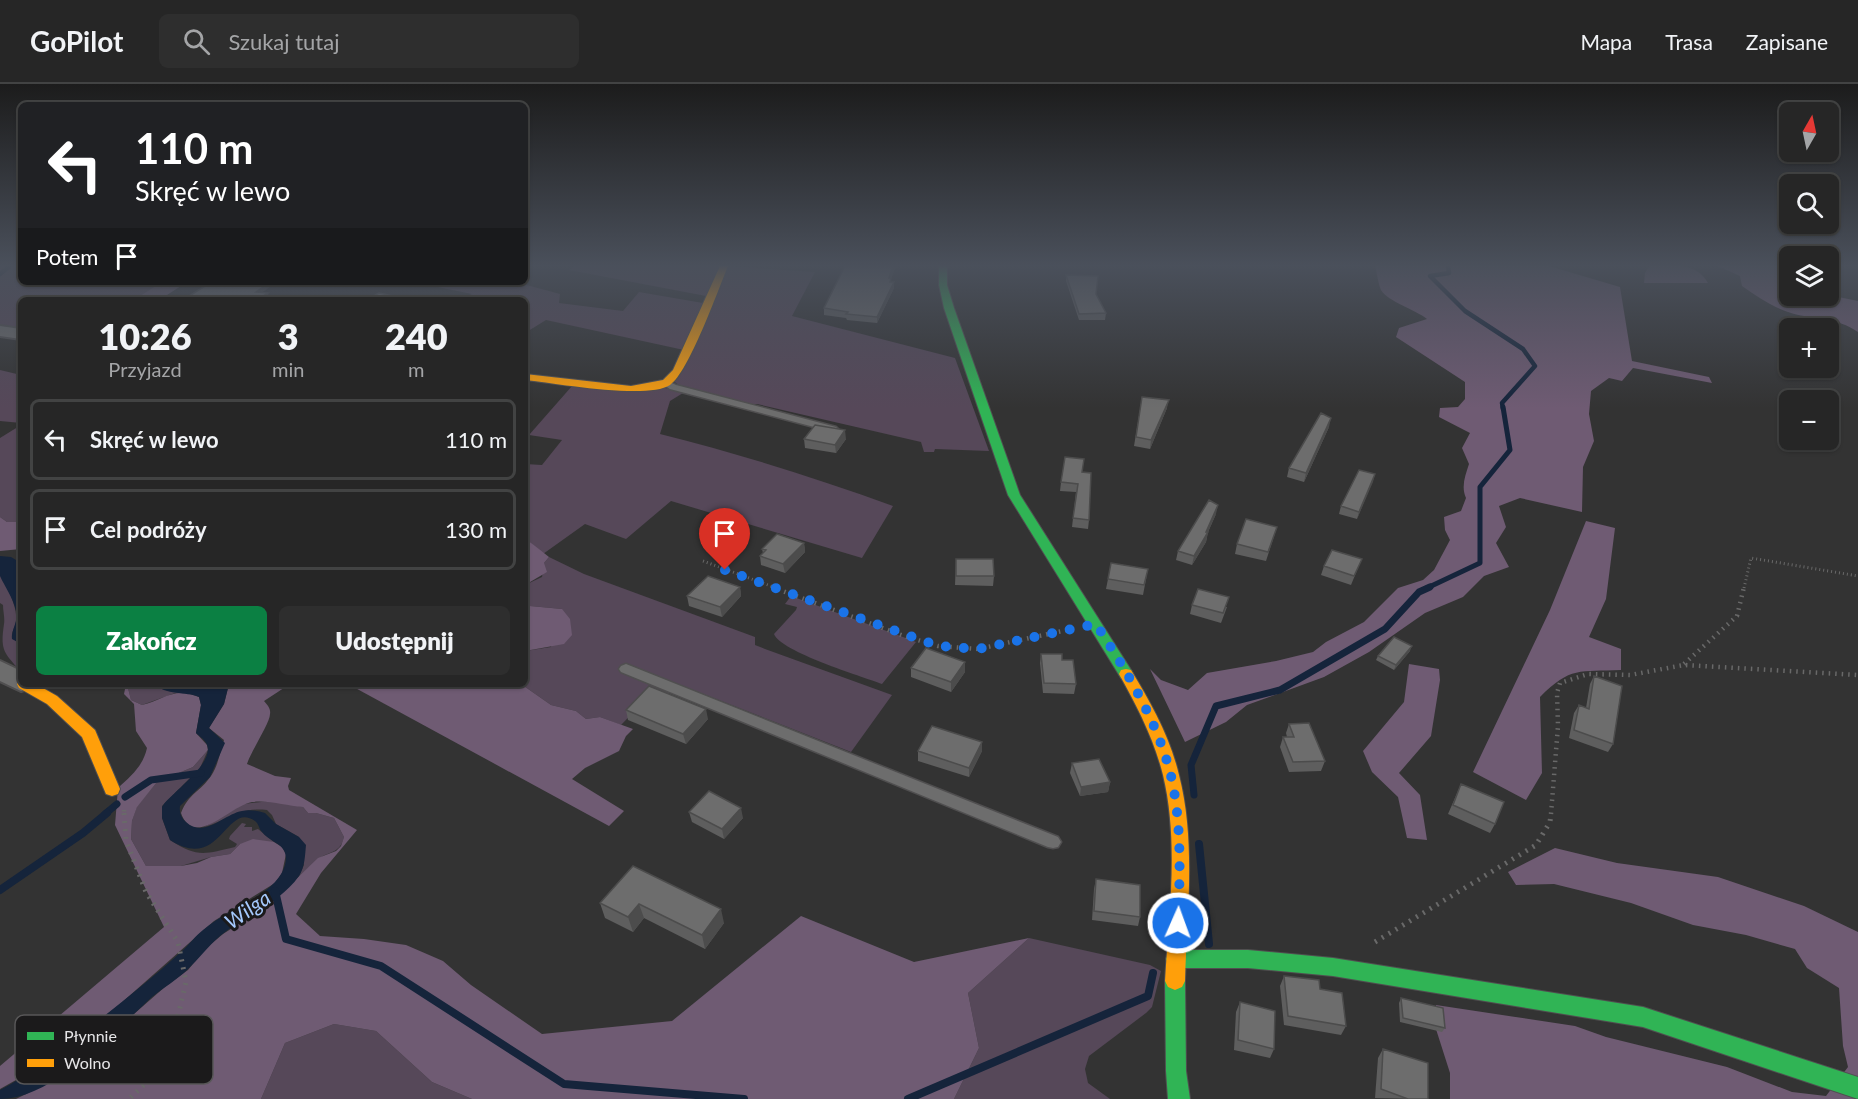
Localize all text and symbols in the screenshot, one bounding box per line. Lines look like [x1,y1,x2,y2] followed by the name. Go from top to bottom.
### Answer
[159,14,579,68] search box
[30,24,123,58] text: GoPilot
[180,25,213,58] icon: search
[228,28,339,55] text: Szukaj tutaj
[1580,29,1632,54] text: Mapa
[1665,29,1713,54] text: Trasa
[1746,29,1828,54] text: Zapisane
[1779,102,1839,162] north arrow
[1779,102,1839,450] map controls
[135,123,253,173] text: 110 m
[36,126,114,204] icon: left
[135,174,290,207] text: Skręć w lewo
[1779,174,1839,234] button: search
[110,240,143,273] icon: arrive
[36,243,98,270] text: Potem
[1779,246,1839,306] button: layers
[98,314,192,358] text: 10:26
[278,314,299,358] text: 3
[385,314,448,358] text: 240
[1779,318,1839,378] button: +
[108,357,182,381] text: Przyjazd
[272,357,304,381] text: min
[408,357,424,381] text: m
[1779,390,1839,450] button: −
[39,423,72,456] icon: left
[90,426,219,453] text: Skręć w lewo
[445,426,507,453] text: 110 m
[699,508,750,570] pin
[39,513,72,546] icon: arrive
[90,516,207,543] text: Cel podróży
[445,516,507,543] text: 130 m
[708,517,741,550] icon: arrive
[36,606,267,675] button: Zakończ
[279,606,510,675] button: Udostępnij
[219,884,275,934] water label: Wilga
[1146,891,1210,955] position arrow
[15,1015,213,1084] legend
[64,1026,117,1045] text: Płynnie
[64,1053,111,1072] text: Wolno

